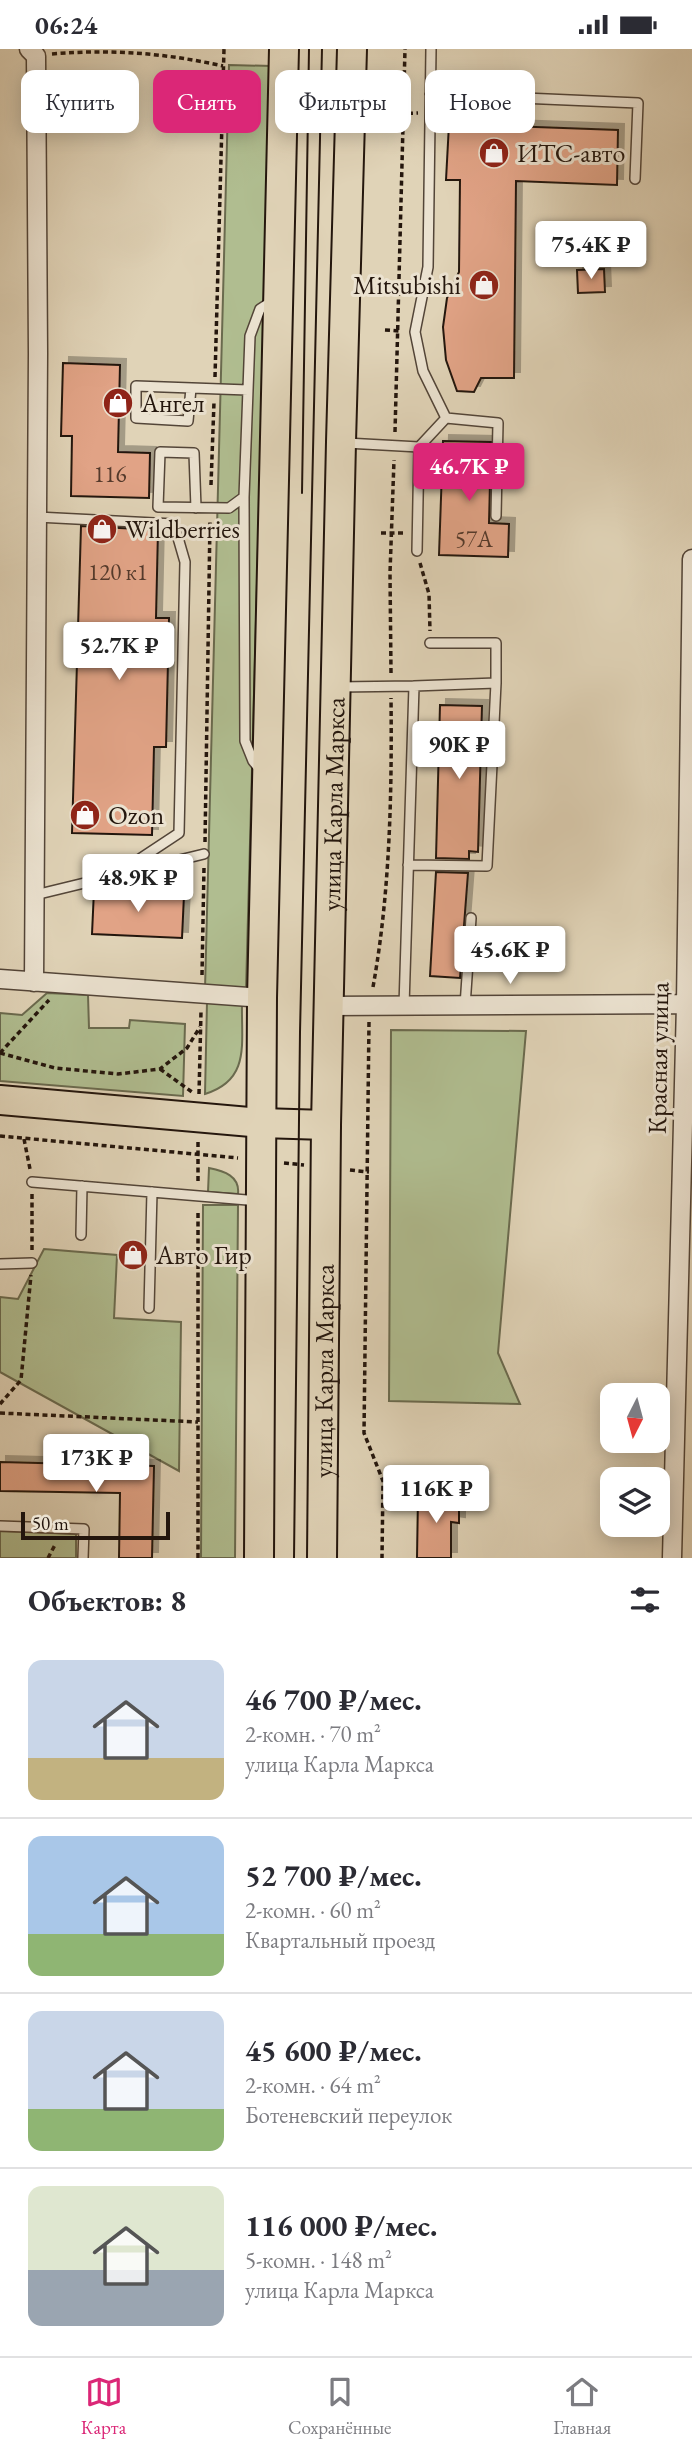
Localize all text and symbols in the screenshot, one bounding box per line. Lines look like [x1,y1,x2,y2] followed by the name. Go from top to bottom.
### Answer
[35,8,97,42] text: 06:24
[21,70,139,133] chip: Купить
[153,70,261,133] chip: Снять
[275,70,411,133] chip: Фильтры
[425,70,535,133] chip: Новое
[477,136,511,170] shop icon: ИТС-авто
[517,136,625,170] place label: ИТС-авто
[526,222,656,281] pin: 75.4K ₽
[551,229,631,259] text: 75.4K ₽
[353,268,461,302] place label: Mitsubishi
[467,268,501,302] shop icon: Mitsubishi
[101,386,135,420] shop icon: Ангел
[140,386,204,420] place label: Ангел
[404,443,534,503] pin: 46.7K ₽
[429,451,509,481] text: 46.7K ₽
[93,459,127,489] house number: 116
[85,512,119,546] shop icon: Wildberries
[125,512,240,546] place label: Wildberries
[455,524,494,554] house number: 57А
[88,557,148,587] house number: 120 к1
[54,623,184,682] pin: 52.7K ₽
[79,630,159,660] text: 52.7K ₽
[314,696,352,911] street label: улица Карла Маркса
[410,721,508,781] pin: 90K ₽
[428,729,490,759] text: 90K ₽
[68,798,102,832] shop icon: Ozon
[108,798,165,832] place label: Ozon
[73,855,203,914] pin: 48.9K ₽
[98,862,178,892] text: 48.9K ₽
[445,927,575,986] pin: 45.6K ₽
[470,934,550,964] text: 45.6K ₽
[640,981,676,1134] street label: Красная улица
[116,1238,150,1272] shop icon: Авто Гир
[155,1238,252,1272] place label: Авто Гир
[306,1263,342,1478] street label: улица Карла Маркса
[600,1383,670,1453] north arrow
[600,1383,670,1537] map controls
[39,1435,153,1494] pin: 173K ₽
[59,1442,133,1472] text: 173K ₽
[379,1465,493,1525] pin: 116K ₽
[600,1467,670,1537] button: layers
[399,1473,473,1503] text: 116K ₽
[21,1509,170,1541] scale bar
[32,1511,69,1536] text: 50 m
[28,1581,186,1620] text: Объектов: 8
[626,1581,664,1619] icon: filters
[245,1680,422,1719] text: 46 700 ₽/мес.
[84,1688,168,1772] icon: home
[245,1719,381,1749] text: 2-комн. · 70 m²
[245,1749,434,1779] text: улица Карла Маркса
[245,1856,422,1895] text: 52 700 ₽/мес.
[84,1864,168,1948] icon: home
[245,1895,381,1925] text: 2-комн. · 60 m²
[245,1925,435,1955] text: Квартальный проезд
[245,2031,422,2070] text: 45 600 ₽/мес.
[84,2039,168,2123] icon: home
[245,2070,381,2100] text: 2-комн. · 64 m²
[245,2100,452,2130] text: Ботеневский переулок
[245,2206,438,2245] text: 116 000 ₽/мес.
[84,2214,168,2298] icon: home
[245,2245,392,2275] text: 5-комн. · 148 m²
[245,2275,434,2305] text: улица Карла Маркса
[81,2373,126,2440] tab: Карта
[288,2373,392,2440] tab: Сохранённые
[553,2373,611,2440] tab: Главная

